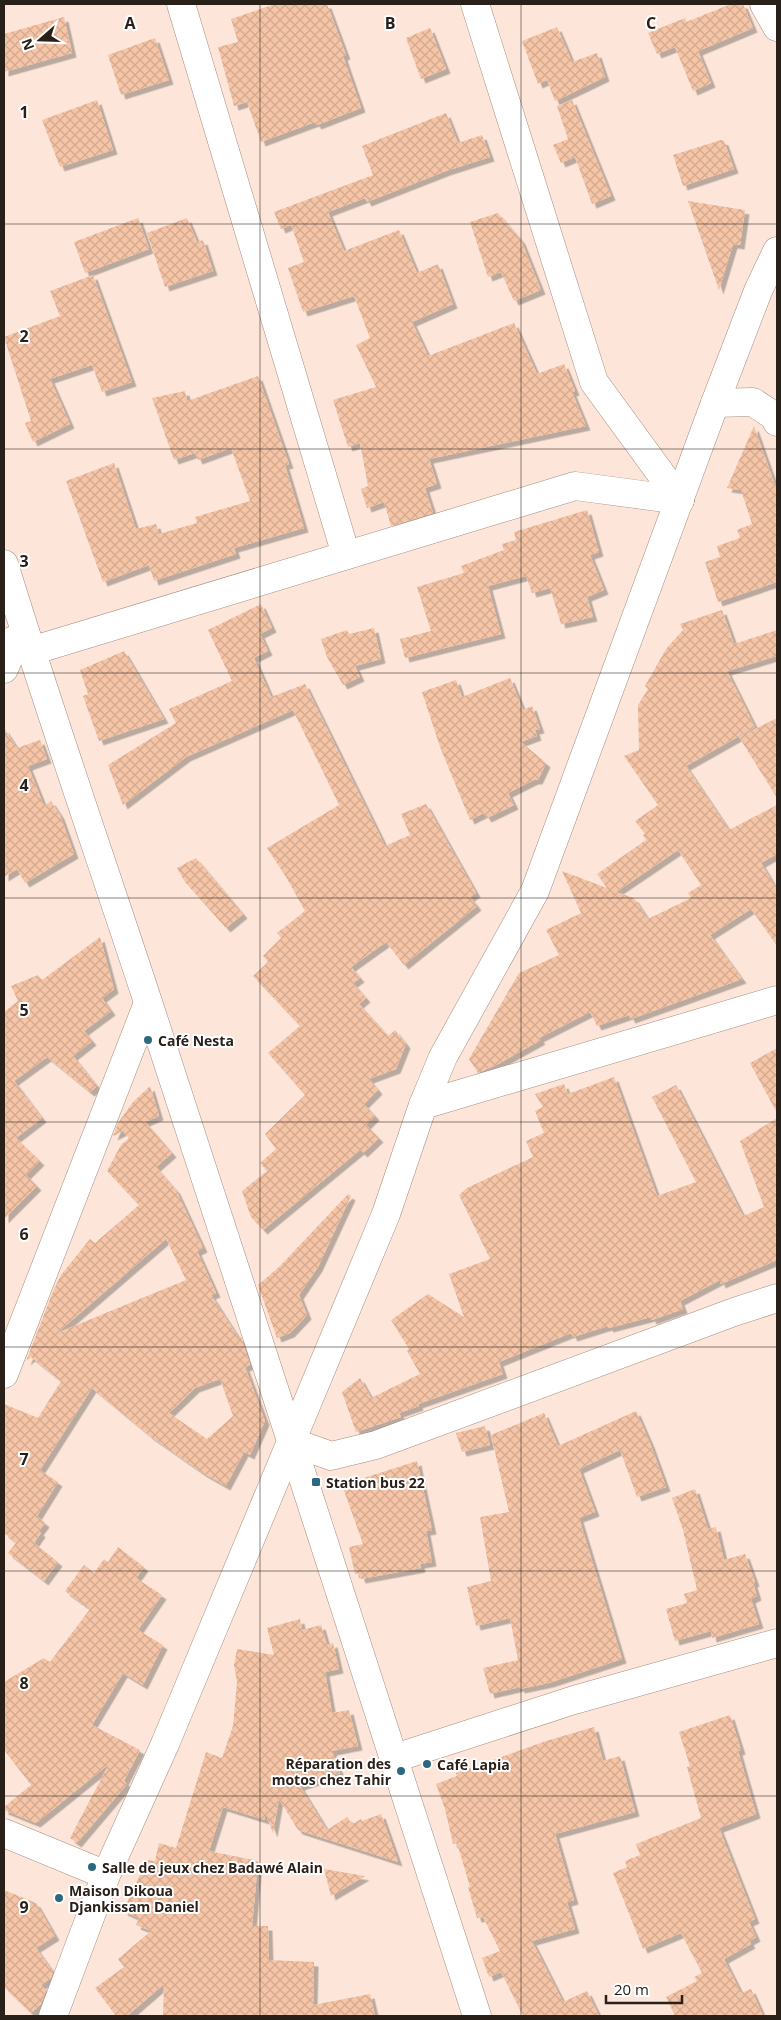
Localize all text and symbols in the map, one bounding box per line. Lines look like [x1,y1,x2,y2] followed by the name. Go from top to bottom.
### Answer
[124,12,136,34] text: A
[385,12,395,34] text: B
[646,12,656,34] text: C
[15,15,65,65] north arrow
[16,36,38,53] text: N
[19,101,29,123] text: 1
[19,325,29,347] text: 2
[19,550,29,572] text: 3
[19,774,29,796] text: 4
[19,999,29,1021] text: 5
[158,1031,234,1050] place label: Café Nesta
[142,1034,154,1046] marker: Café Nesta
[19,1223,29,1245] text: 6
[19,1448,29,1470] text: 7
[326,1473,425,1492] place label: Station bus 22
[310,1476,322,1488] marker: Station bus 22
[19,1672,29,1694] text: 8
[272,1754,392,1789] place label: Réparation des motos chez Tahir
[437,1755,510,1774] place label: Café Lapia
[421,1758,433,1770] marker: Café Lapia
[395,1765,407,1777] marker: Réparation des motos chez Tahir
[102,1858,323,1877] place label: Salle de jeux chez Badawé Alain
[86,1861,98,1873] marker: Salle de jeux chez Badawé Alain
[69,1881,199,1916] place label: Maison Dikoua Djankissam Daniel
[53,1892,65,1904] marker: Maison Dikoua Djankissam Daniel
[19,1896,29,1918] text: 9
[606,1972,682,2004] scale bar
[614,1979,649,1999] text: 20 m

